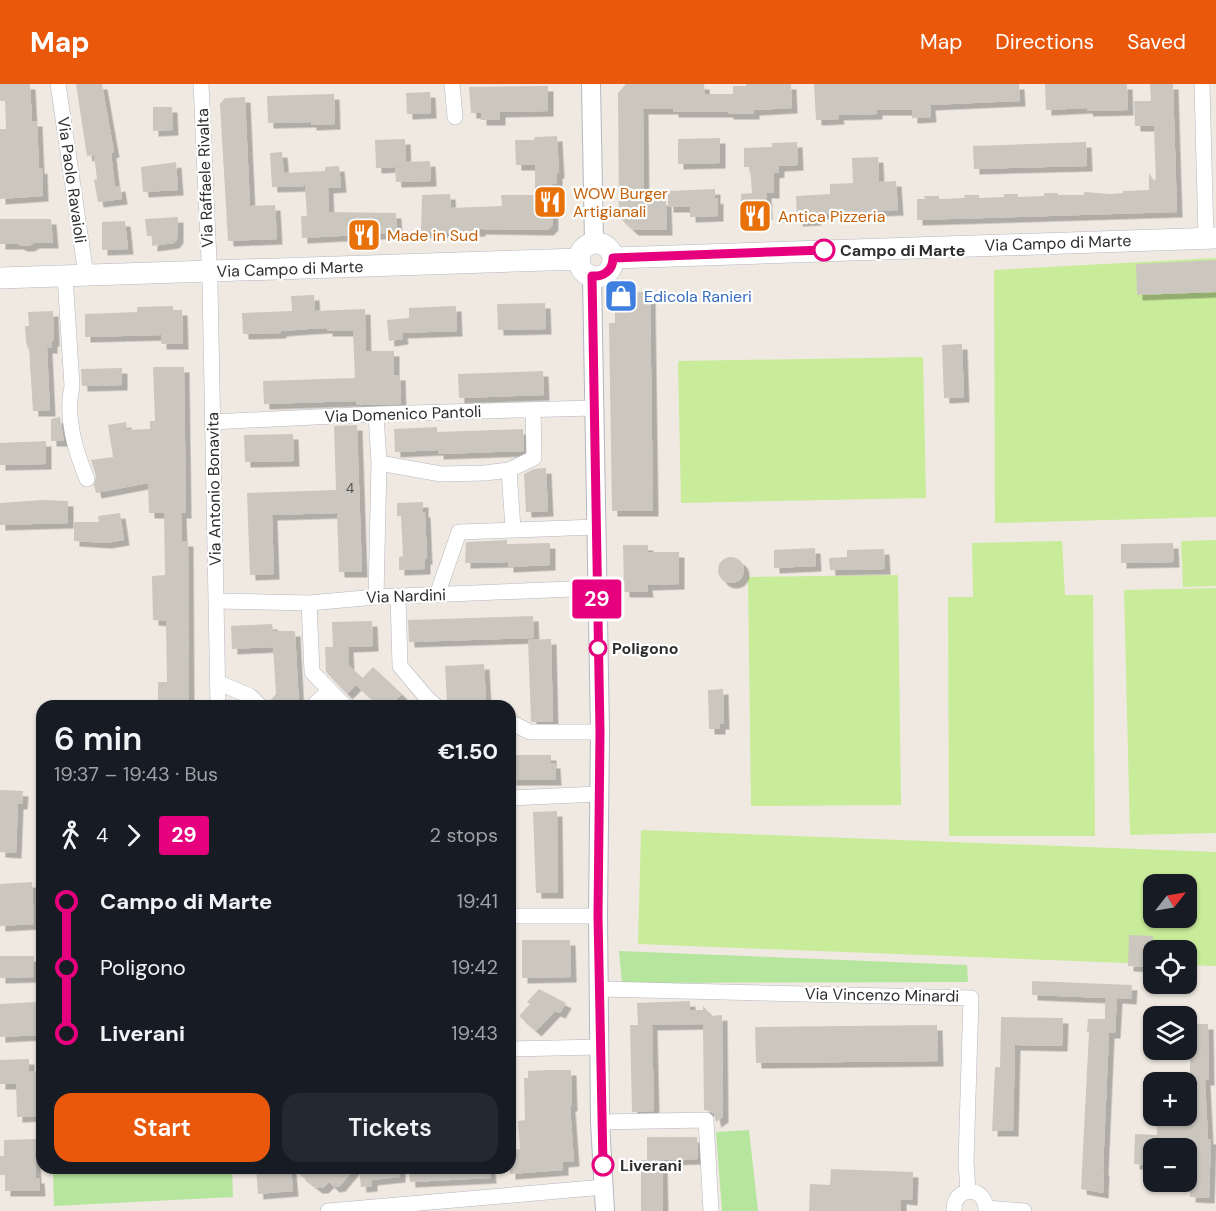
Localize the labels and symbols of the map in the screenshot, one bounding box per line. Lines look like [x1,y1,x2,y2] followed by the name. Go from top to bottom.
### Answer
[192,108,218,248] street label: Via Raffaele Rivalta
[53,116,91,244] street label: Via Paolo Ravaioli
[573,183,668,222] place label: WOW Burger Artigianali
[532,184,568,220] restaurant icon: WOW Burger Artigianali
[737,198,773,234] restaurant icon: Antica Pizzeria
[778,206,885,227] place label: Antica Pizzeria
[346,217,382,253] restaurant icon: Made in Sud
[387,225,478,246] place label: Made in Sud
[984,230,1132,256] street label: Via Campo di Marte
[813,239,835,261] marker: Campo di Marte
[840,240,965,261] place label: Campo di Marte
[216,256,364,282] street label: Via Campo di Marte
[603,278,639,314] shop icon: Edicola Ranieri
[644,286,752,307] place label: Edicola Ranieri
[324,401,482,427] street label: Via Domenico Pantoli
[202,412,226,566] street label: Via Antonio Bonavita
[346,479,355,497] house number: 4
[570,580,624,618] line badge: 29
[366,584,446,608] street label: Via Nardini
[612,638,678,659] place label: Poligono
[589,639,607,657] marker: Poligono
[1143,874,1197,928] north arrow
[805,983,959,1007] street label: Via Vincenzo Minardi
[592,1154,614,1176] marker: Liverani
[620,1155,682,1176] place label: Liverani

